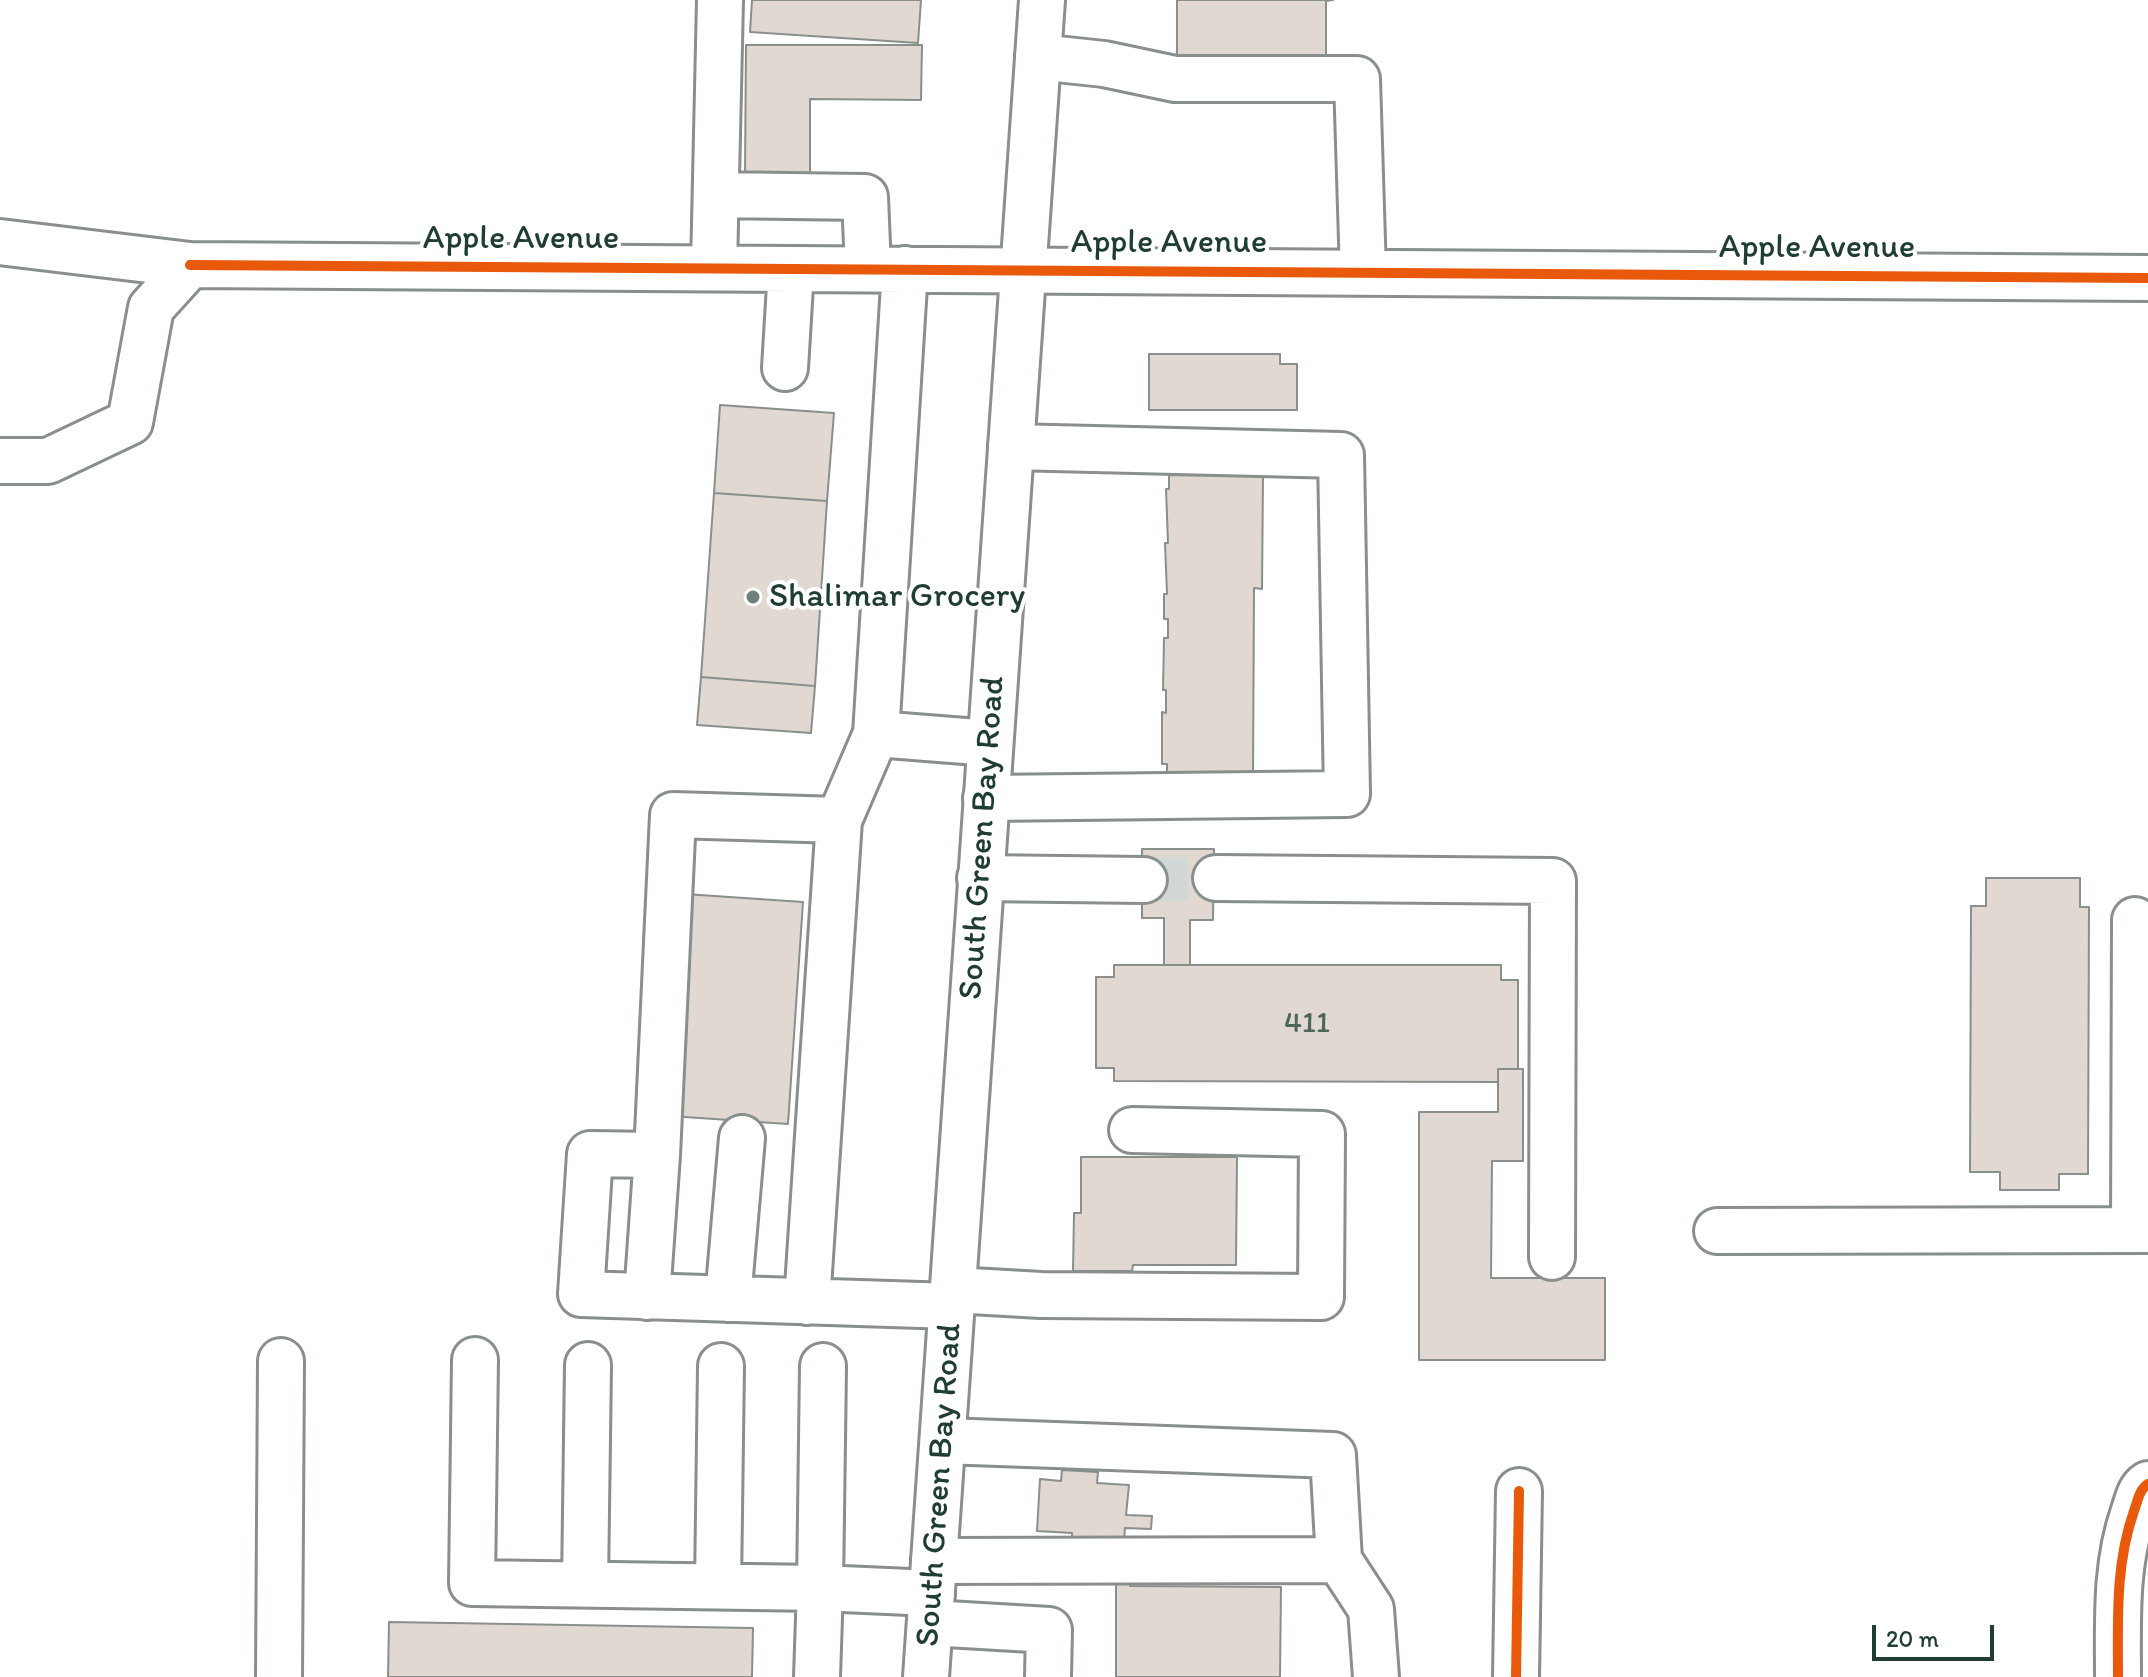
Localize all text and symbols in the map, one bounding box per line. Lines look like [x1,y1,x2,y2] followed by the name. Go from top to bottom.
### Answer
[423,219,619,259] street label: Apple Avenue
[1071,223,1267,263] street label: Apple Avenue
[1719,228,1915,268] street label: Apple Avenue
[769,577,1025,617] place label: Shalimar Grocery
[744,588,762,606] marker: Shalimar Grocery
[951,675,1015,1001] street label: South Green Bay Road
[1284,1006,1330,1042] house number: 411
[908,1322,972,1648] street label: South Green Bay Road
[1876,1609,1998,1659] scale bar
[1886,1624,1939,1653] text: 20 m

